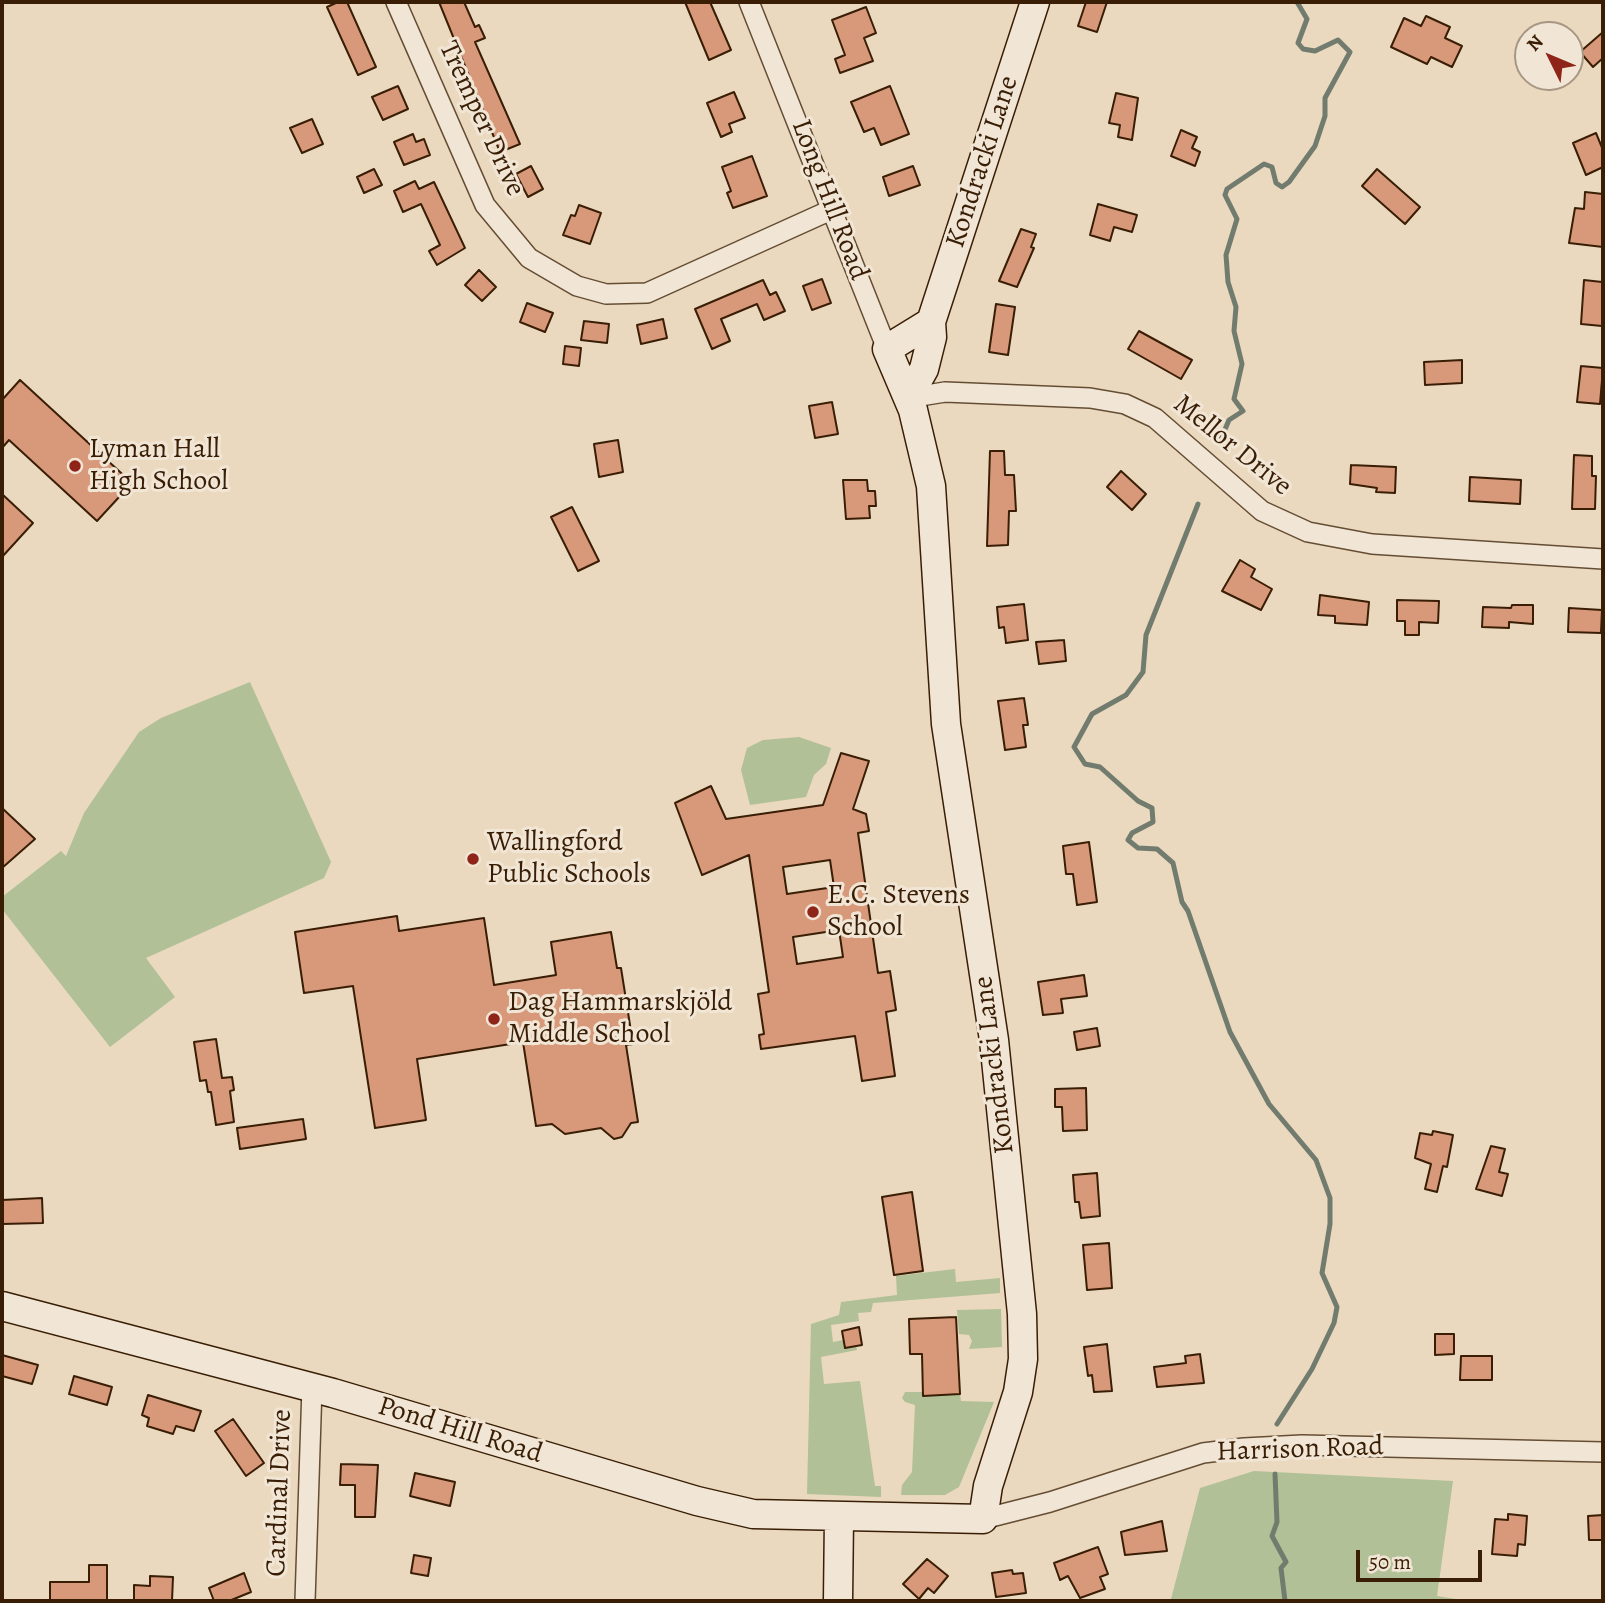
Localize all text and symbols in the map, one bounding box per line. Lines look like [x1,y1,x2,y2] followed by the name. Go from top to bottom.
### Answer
[1514,21,1584,91] north arrow
[1521,29,1549,57] text: N
[430,36,532,202] street label: Tremper Drive
[939,72,1027,252] street label: Kondracki Lane
[783,115,875,285] street label: Long Hill Road
[1166,388,1298,504] street label: Mellor Drive
[89,433,228,499] place label: Lyman Hall High School
[67,458,83,474] marker: Lyman Hall High School
[487,826,651,892] place label: Wallingford Public Schools
[465,851,481,867] marker: Wallingford Public Schools
[827,879,970,945] place label: E.C. Stevens School
[805,904,821,920] marker: E.C. Stevens School
[967,974,1023,1156] street label: Kondracki Lane
[508,986,732,1052] place label: Dag Hammarskjöld Middle School
[486,1011,502,1027] marker: Dag Hammarskjöld Middle School
[374,1390,546,1472] street label: Pond Hill Road
[260,1409,300,1577] street label: Cardinal Drive
[1216,1430,1384,1470] street label: Harrison Road
[1360,1536,1486,1580] scale bar
[1369,1548,1411,1576] text: 50 m

